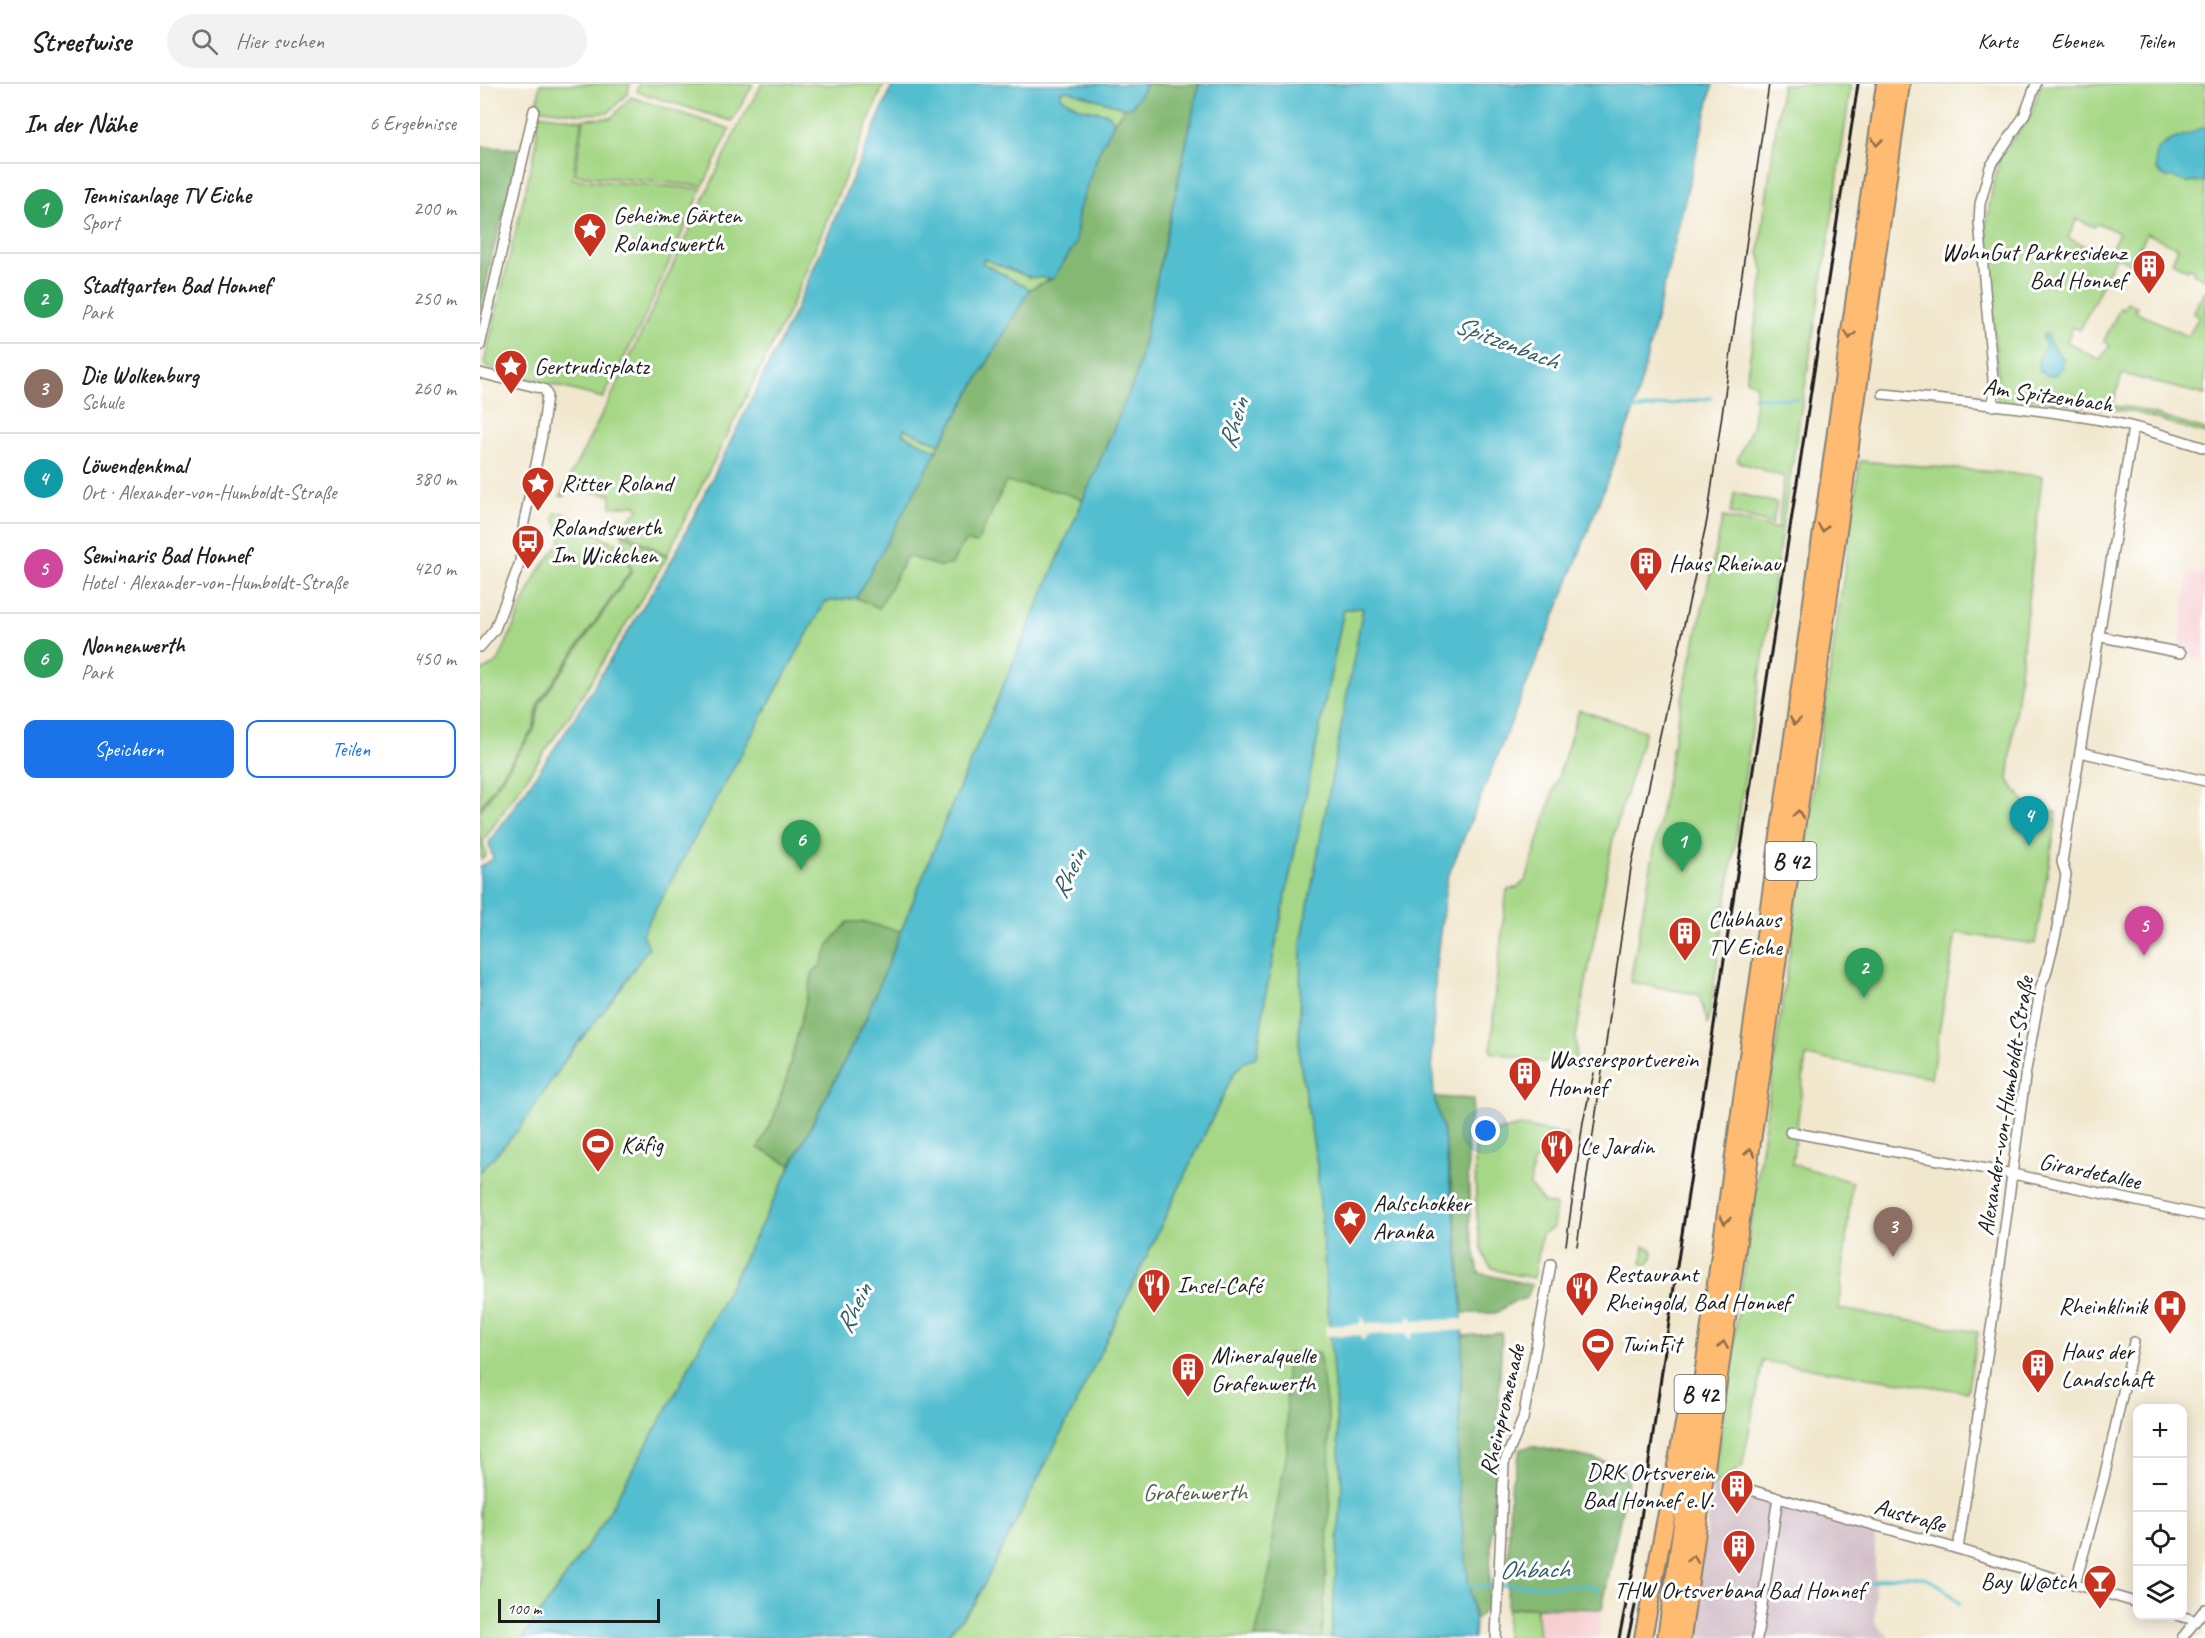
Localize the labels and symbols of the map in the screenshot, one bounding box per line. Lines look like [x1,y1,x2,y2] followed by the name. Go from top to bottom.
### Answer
[1871,137,1883,147] one-way arrow
[613,200,743,258] place label: Geheime Gärten Rolandswerth
[572,211,608,258] place icon: Geheime Gärten Rolandswerth
[1941,237,2131,295] place label: WohnGut Parkresidenz Bad Honnef
[2131,248,2167,295] building icon: WohnGut Parkresidenz Bad Honnef
[1450,308,1565,378] water label: Spitzenbach
[1844,330,1856,340] one-way arrow
[493,348,529,395] place icon: Gertrudisplatz
[534,351,650,381] place label: Gertrudisplatz
[1981,371,2116,419] street label: Am Spitzenbach
[1211,392,1257,452] water label: Rhein
[520,465,556,512] place icon: Ritter Roland
[561,468,676,498] place label: Ritter Roland
[551,512,663,570] place label: Rolandswerth Im Wickchen
[510,523,546,570] bus stop icon: Rolandswerth Im Wickchen
[1817,524,1829,533] one-way arrow
[1628,545,1664,592] building icon: Haus Rheinau
[1669,548,1782,578] place label: Haus Rheinau
[1790,717,1802,726] one-way arrow
[2010,796,2048,846] pin: 4
[1791,809,1804,818] one-way arrow
[782,820,820,870] pin: 6
[1662,822,1702,872] pin: 1
[1042,841,1095,903] water label: Rhein
[1766,842,1816,880] road number: B 42
[1708,904,1784,962] place label: Clubhaus TV Eiche
[2124,906,2164,956] pin: 5
[1667,915,1703,962] building icon: Clubhaus TV Eiche
[1844,948,1884,998] pin: 2
[1970,972,2041,1238] street label: Alexander-von-Humboldt-Straße
[1548,1044,1700,1102] place label: Wassersportverein Honnef
[1507,1055,1543,1102] building icon: Wassersportverein Honnef
[1471,1116,1500,1145] your location
[580,1126,616,1173] sports icon: Käfig
[1539,1128,1575,1175] restaurant icon: Le Jardin
[621,1129,664,1159] place label: Käfig
[1580,1131,1655,1161] place label: Le Jardin
[2037,1146,2145,1197] street label: Girardetallee
[1744,1148,1756,1157] one-way arrow
[1373,1188,1473,1246] place label: Aalschokker Aranka
[1332,1199,1368,1246] place icon: Aalschokker Aranka
[1874,1208,1912,1257] pin: 3
[1720,1215,1732,1224] one-way arrow
[1605,1259,1795,1317] place label: Restaurant Rheingold, Bad Honnef
[1136,1267,1172,1314] restaurant icon: Insel-Café
[1177,1270,1266,1300] place label: Insel-Café
[1564,1270,1600,1317] restaurant icon: Restaurant Rheingold, Bad Honnef
[827,1276,880,1338] water label: Rhein
[2152,1288,2188,1335] hospital icon: Rheinklinik
[2059,1291,2149,1321] place label: Rheinklinik
[1580,1326,1616,1373] sports icon: TwinFit
[1621,1329,1684,1359] place label: TwinFit
[2061,1336,2155,1394] place label: Haus der Landschaft
[1472,1339,1532,1478] street label: Rheinpromenade
[1211,1340,1318,1398] place label: Mineralquelle Grafenwerth
[1716,1341,1729,1350] one-way arrow
[2020,1347,2056,1394] building icon: Haus der Landschaft
[1170,1351,1206,1398] building icon: Mineralquelle Grafenwerth
[1674,1375,1726,1413] road number: B 42
[1583,1457,1715,1515] place label: DRK Ortsverein Bad Honnef e.V.
[1719,1468,1755,1515] building icon: DRK Ortsverein Bad Honnef e.V.
[1143,1477,1249,1507] park label: Grafenwerth
[1871,1491,1951,1540] street label: Austraße
[1721,1528,1757,1575] building icon: THW Ortsverband Bad Honnef
[1499,1552,1571,1587] water label: Ohbach
[1686,1555,1698,1564] one-way arrow
[2082,1563,2118,1610] bar icon: Bay W@tch
[1981,1566,2078,1596] place label: Bay W@tch
[1614,1575,1870,1605] place label: THW Ortsverband Bad Honnef
[498,1596,660,1624] scale bar

